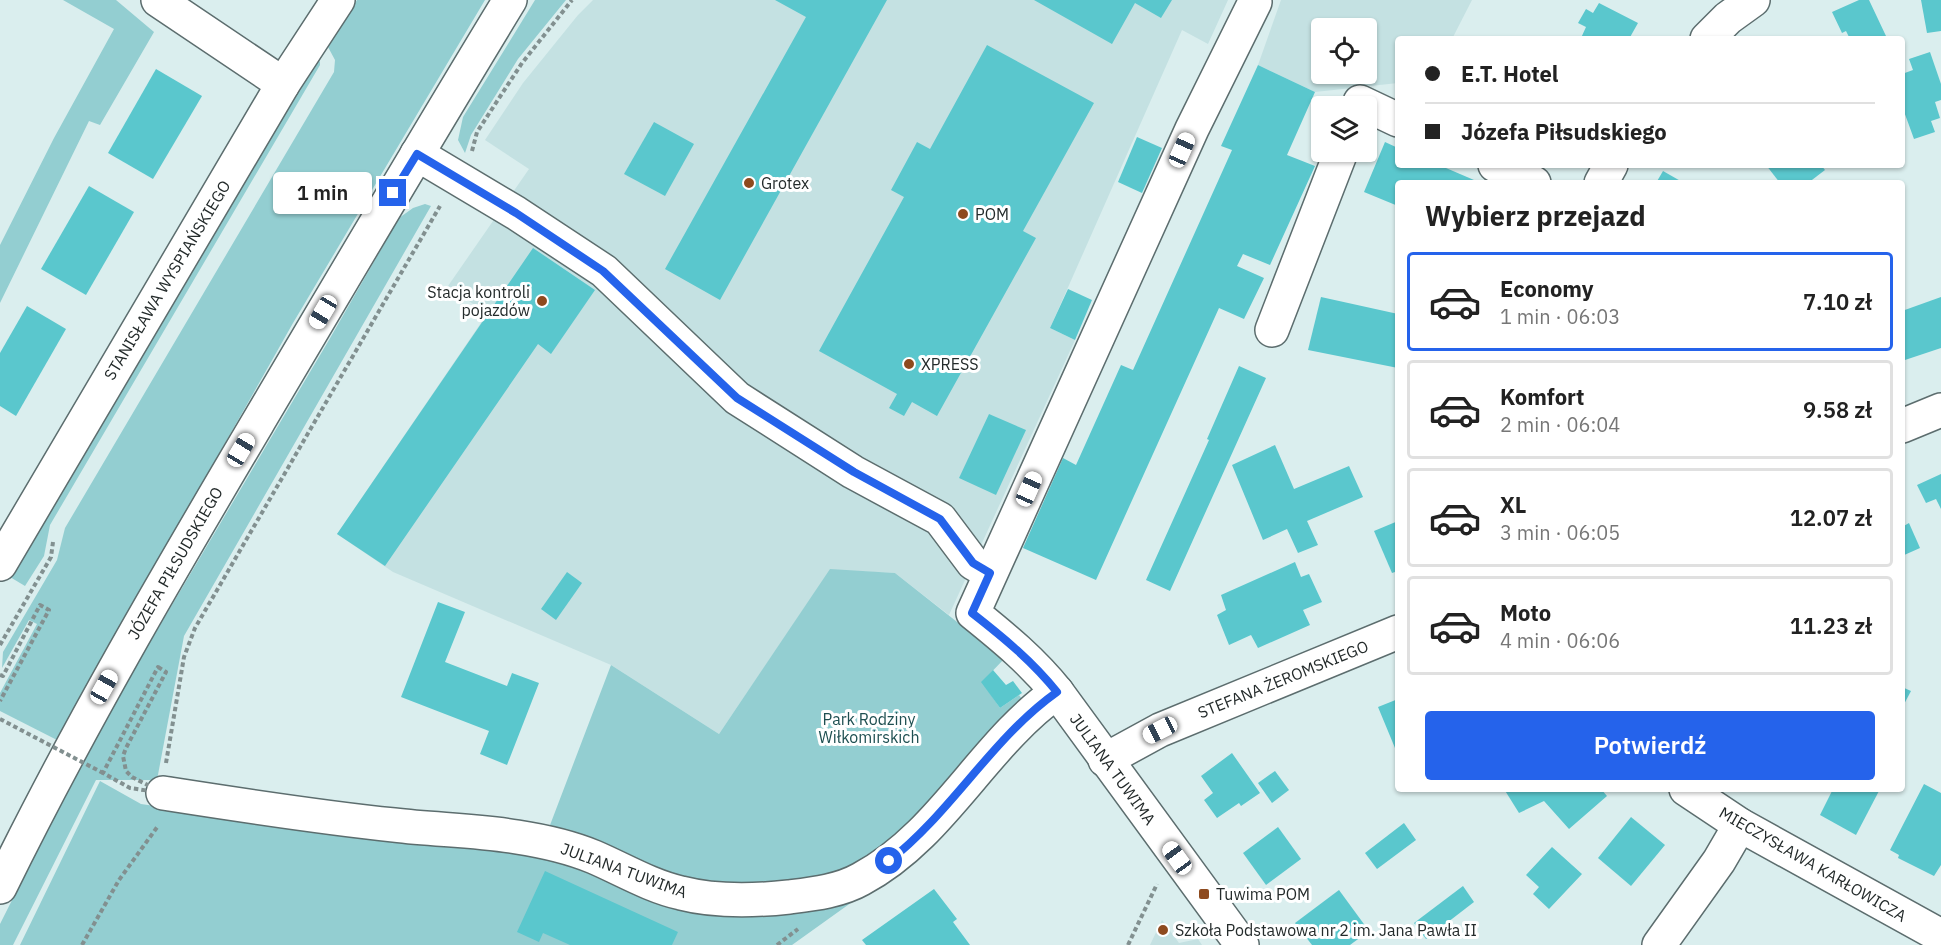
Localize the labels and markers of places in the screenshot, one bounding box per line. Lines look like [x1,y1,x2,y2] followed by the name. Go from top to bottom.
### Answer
[761,173,809,193] place label: Grotex
[742,176,756,190] marker: Grotex
[975,204,1009,224] place label: POM
[956,207,970,221] marker: POM
[427,282,530,320] place label: Stacja kontroli pojazdów
[535,294,549,308] marker: Stacja kontroli pojazdów
[921,354,979,374] place label: XPRESS
[902,357,916,371] marker: XPRESS
[1216,884,1310,904] place label: Tuwima POM
[1197,887,1211,901] marker: Tuwima POM
[1175,920,1477,940] place label: Szkoła Podstawowa nr 2 im. Jana Pawła II
[1156,923,1170,937] marker: Szkoła Podstawowa nr 2 im. Jana Pawła II

